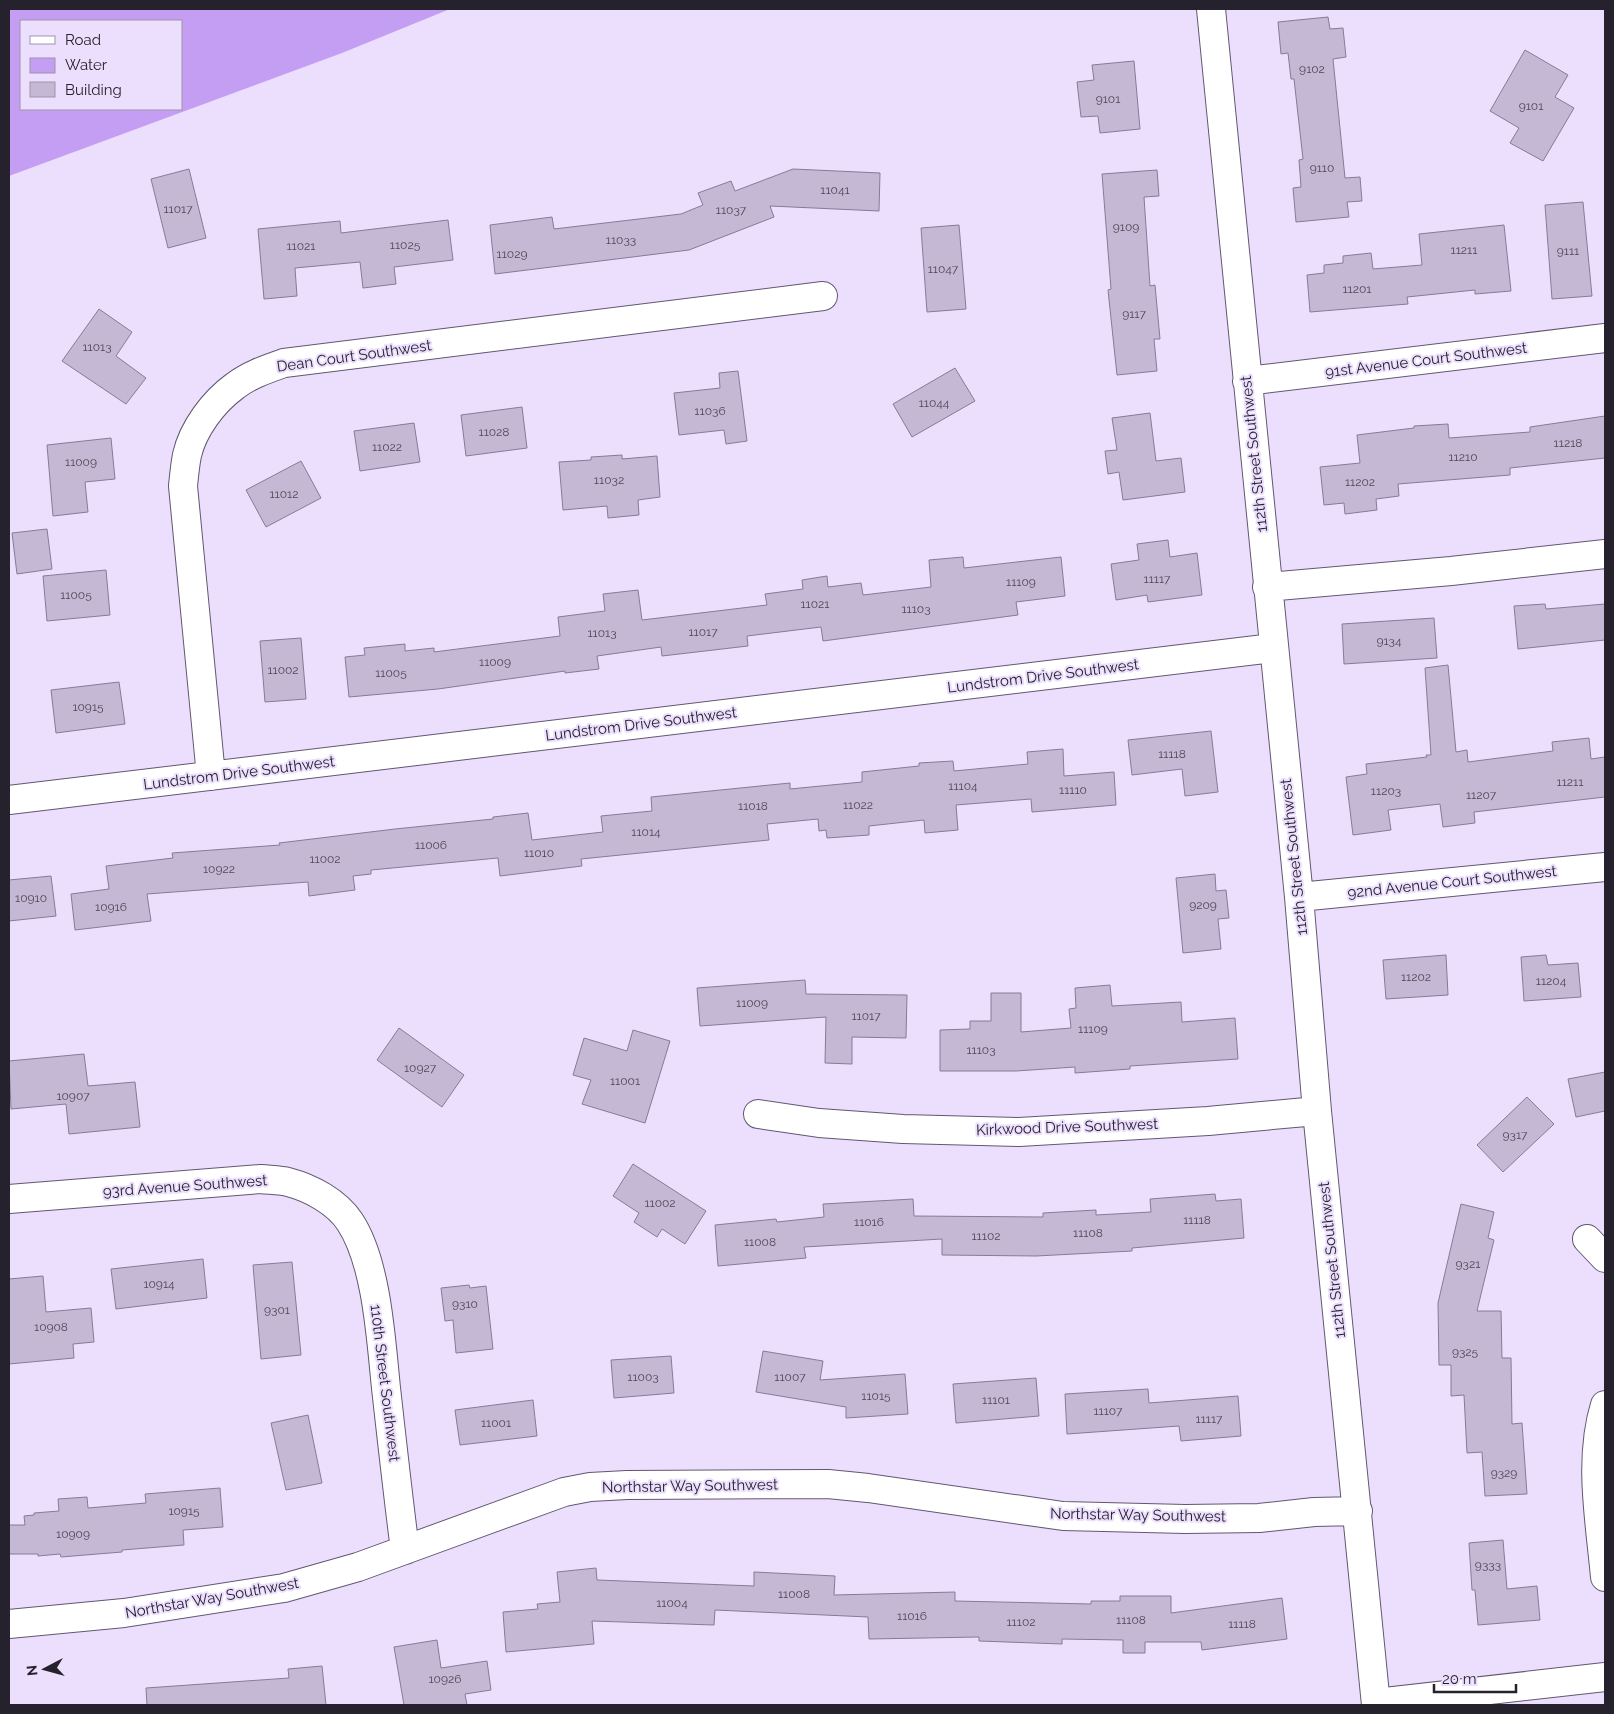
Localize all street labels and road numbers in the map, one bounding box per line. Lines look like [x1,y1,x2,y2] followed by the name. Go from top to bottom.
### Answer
[275,336,433,376] street label: Dean Court Southwest
[1324,339,1528,381] street label: 91st Avenue Court Southwest
[1237,375,1271,533] street label: 112th Street Southwest
[946,655,1140,697] street label: Lundstrom Drive Southwest
[544,703,738,745] street label: Lundstrom Drive Southwest
[142,752,336,794] street label: Lundstrom Drive Southwest
[1277,778,1311,936] street label: 112th Street Southwest
[1346,862,1558,902] street label: 92nd Avenue Court Southwest
[976,1115,1158,1139] street label: Kirkwood Drive Southwest
[102,1171,268,1201] street label: 93rd Avenue Southwest
[1315,1181,1349,1339] street label: 112th Street Southwest
[366,1303,404,1463] street label: 110th Street Southwest
[602,1475,778,1497] street label: Northstar Way Southwest
[1050,1504,1226,1526] street label: Northstar Way Southwest
[124,1574,300,1622] street label: Northstar Way Southwest

